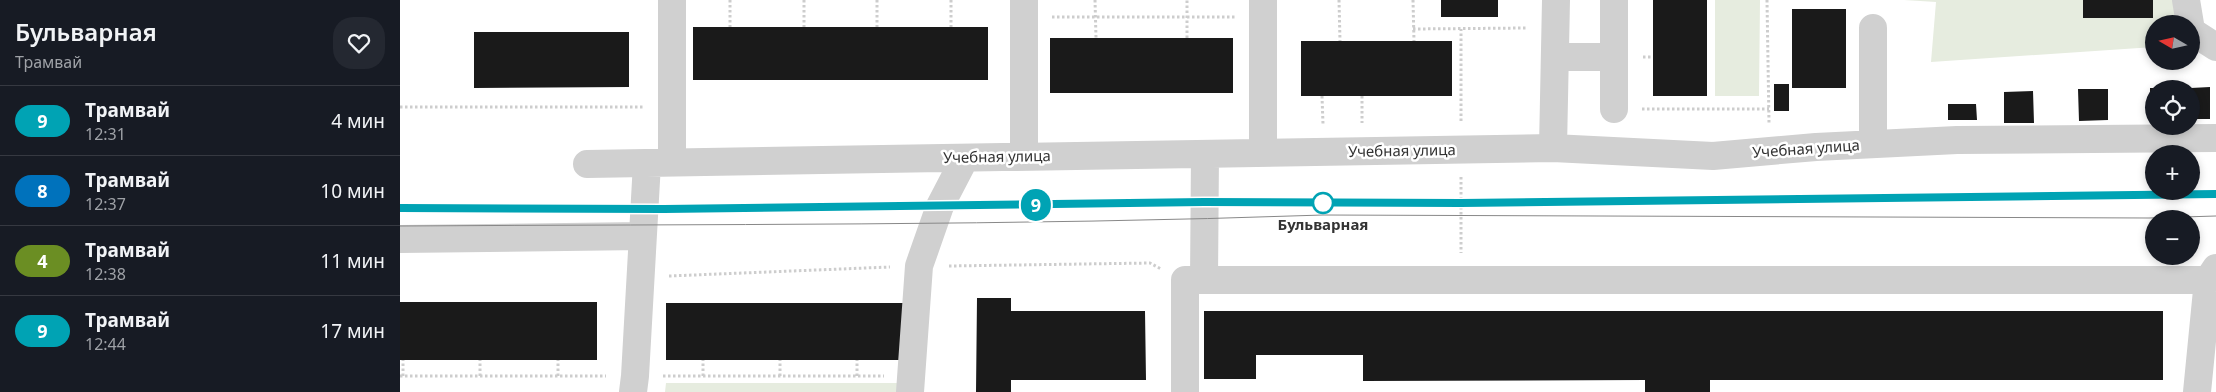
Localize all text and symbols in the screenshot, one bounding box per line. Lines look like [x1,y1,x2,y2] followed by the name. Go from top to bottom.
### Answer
[15,15,157,48] text: Бульварная
[2145,15,2200,70] north arrow
[2145,15,2200,265] map controls
[333,17,385,69] button: heart
[15,51,82,73] text: Трамвай
[2145,80,2200,135] button: locate
[85,97,170,123] text: Трамвай
[331,108,385,134] text: 4 мин
[37,109,48,133] text: 9
[85,123,126,145] text: 12:31
[1752,134,1860,162] street label: Учебная улица
[1348,139,1456,161] street label: Учебная улица
[943,145,1051,167] street label: Учебная улица
[2145,145,2200,200] button: +
[85,167,170,193] text: Трамвай
[320,178,385,204] text: 10 мин
[37,179,48,203] text: 8
[1020,189,1052,221] line badge: 9
[1312,192,1334,214] marker: Бульварная
[85,193,126,215] text: 12:37
[1031,193,1041,217] text: 9
[2145,210,2200,265] button: −
[1278,214,1368,234] place label: Бульварная
[85,237,170,263] text: Трамвай
[320,248,385,274] text: 11 мин
[37,249,48,273] text: 4
[85,263,126,285] text: 12:38
[85,307,170,333] text: Трамвай
[320,318,385,344] text: 17 мин
[37,319,48,343] text: 9
[85,333,126,355] text: 12:44

